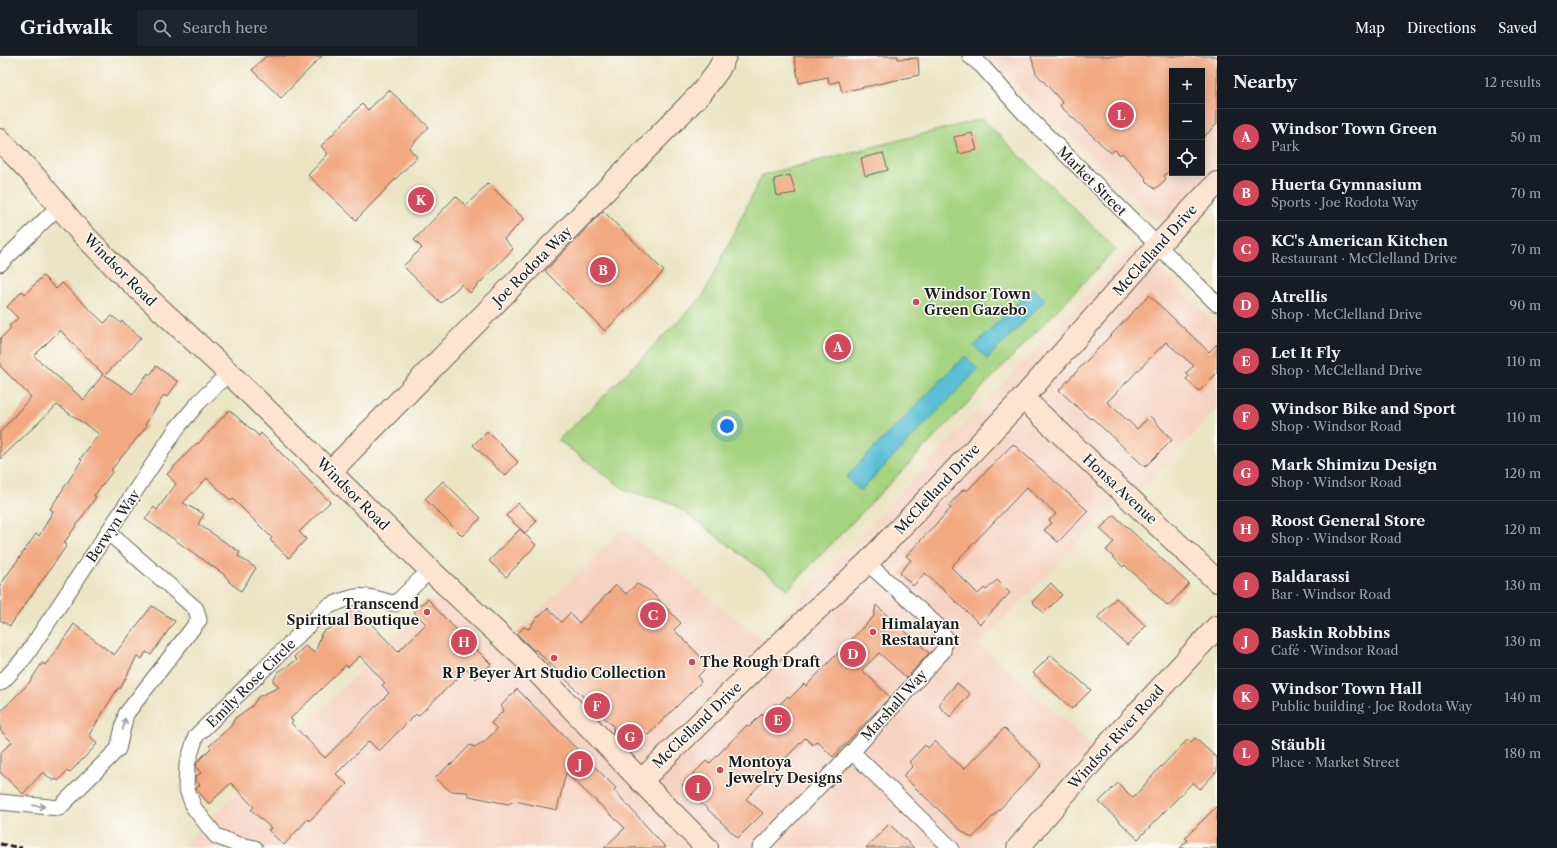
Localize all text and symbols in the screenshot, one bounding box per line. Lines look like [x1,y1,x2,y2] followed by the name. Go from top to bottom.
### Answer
[137,10,417,46] search box
[20,16,113,39] text: Gridwalk
[151,17,173,39] icon: search
[183,18,268,37] text: Search here
[1355,19,1385,37] text: Map
[1407,19,1476,37] text: Directions
[1498,19,1537,37] text: Saved
[1169,68,1205,176] map controls
[1169,68,1205,104] button: +
[1233,72,1297,92] text: Nearby
[1484,74,1541,90] text: 12 results
[1108,100,1134,130] pin: L
[1169,104,1205,140] button: −
[1271,119,1437,138] text: Windsor Town Green
[1241,129,1251,145] text: A
[1510,129,1541,145] text: 50 m
[1271,138,1299,154] text: Park
[1169,140,1205,176] button: locate
[1053,142,1131,220] street label: Market Street
[1271,175,1422,194] text: Huerta Gymnasium
[408,185,434,215] pin: K
[1241,185,1251,201] text: B
[1511,185,1541,201] text: 70 m
[1271,194,1419,210] text: Sports · Joe Rodota Way
[1109,200,1201,300] street label: McClelland Drive
[487,222,576,311] street label: Joe Rodota Way
[79,229,160,310] street label: Windsor Road
[1271,231,1448,250] text: KC's American Kitchen
[1241,241,1251,257] text: C
[1511,241,1541,257] text: 70 m
[1271,250,1457,266] text: Restaurant · McClelland Drive
[590,255,616,285] pin: B
[923,285,1031,319] place label: Windsor Town Green Gazebo
[1271,287,1327,306] text: Atrellis
[911,297,921,307] marker: Windsor Town Green Gazebo
[1240,297,1252,313] text: D
[1510,297,1541,313] text: 90 m
[1271,306,1422,322] text: Shop · McClelland Drive
[825,332,851,362] pin: A
[1271,343,1340,362] text: Let It Fly
[1241,353,1251,369] text: E
[1506,353,1541,369] text: 110 m
[1271,362,1422,378] text: Shop · McClelland Drive
[1271,399,1456,418] text: Windsor Bike and Sport
[1242,409,1250,425] text: F
[1506,409,1541,425] text: 110 m
[717,416,737,436] your location
[1271,418,1402,434] text: Shop · Windsor Road
[890,440,984,538] street label: McClelland Drive
[1079,450,1161,528] street label: Honsa Avenue
[312,453,393,534] street label: Windsor Road
[1271,455,1437,474] text: Mark Shimizu Design
[1240,465,1252,481] text: G
[1504,465,1541,481] text: 120 m
[1271,474,1402,490] text: Shop · Windsor Road
[82,486,144,566] street label: Berwyn Way
[1271,511,1425,530] text: Roost General Store
[1240,521,1252,537] text: H
[1504,521,1541,537] text: 120 m
[1271,530,1402,546] text: Shop · Windsor Road
[1271,567,1350,586] text: Baldarassi
[1243,577,1249,593] text: I
[1505,577,1541,593] text: 130 m
[1271,586,1391,602] text: Bar · Windsor Road
[286,595,420,629] place label: Transcend Spiritual Boutique
[640,600,666,630] pin: C
[422,607,432,617] marker: Transcend Spiritual Boutique
[881,615,960,649] place label: Himalayan Restaurant
[1271,623,1390,642] text: Baskin Robbins
[451,627,477,657] pin: H
[868,627,878,637] marker: Himalayan Restaurant
[1243,633,1249,649] text: J
[1505,633,1541,649] text: 130 m
[203,635,299,731] street label: Emily Rose Circle
[840,639,866,669] pin: D
[1271,642,1398,658] text: Café · Windsor Road
[549,653,559,663] marker: R P Beyer Art Studio Collection
[700,653,821,671] place label: The Rough Draft
[687,657,697,667] marker: The Rough Draft
[442,664,666,682] place label: R P Beyer Art Studio Collection
[857,665,931,744] street label: Marshall Way
[649,678,745,772] street label: McClelland Drive
[1271,679,1422,698] text: Windsor Town Hall
[1064,681,1168,794] street label: Windsor River Road
[1241,689,1251,705] text: K
[1504,689,1541,705] text: 140 m
[584,691,610,721] pin: F
[1271,698,1472,714] text: Public building · Joe Rodota Way
[765,705,791,735] pin: E
[120,718,128,731] one-way arrow
[617,722,643,752] pin: G
[1271,735,1326,754] text: Stäubli
[1242,745,1251,761] text: L
[1504,745,1541,761] text: 180 m
[567,749,593,779] pin: J
[725,753,843,787] place label: Montoya Jewelry Designs
[1271,754,1400,770] text: Place · Market Street
[715,765,725,775] marker: Montoya Jewelry Designs
[685,773,711,803] pin: I
[32,802,45,810] one-way arrow

